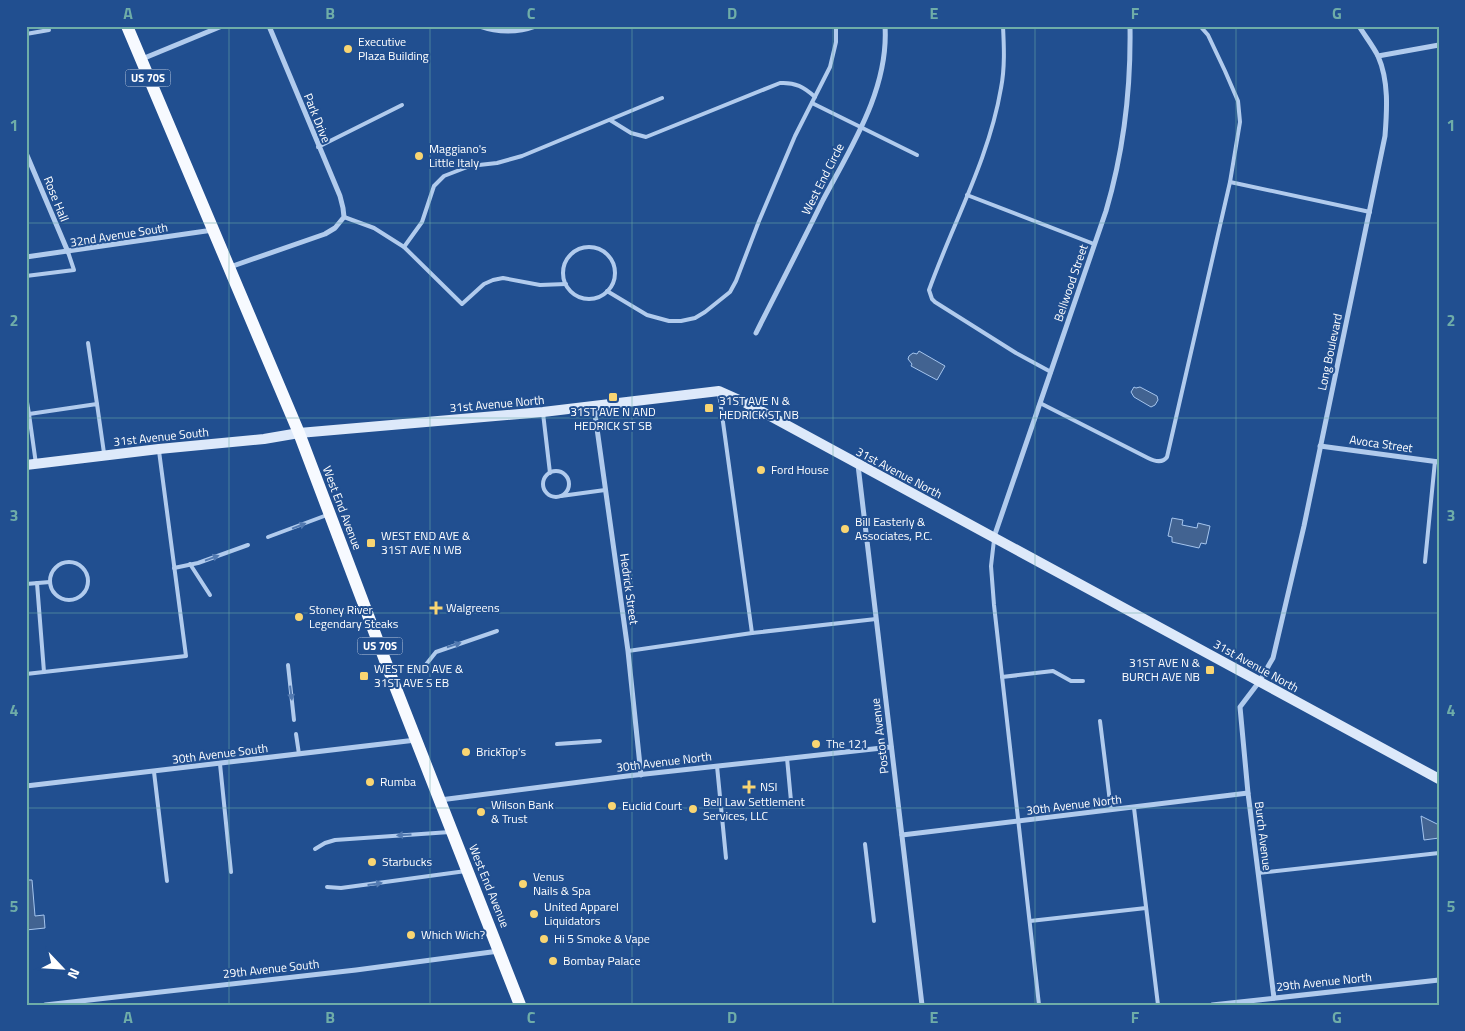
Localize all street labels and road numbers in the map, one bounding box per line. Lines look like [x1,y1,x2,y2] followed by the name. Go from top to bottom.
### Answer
[126,70,170,86] road number: US 70S
[299,90,336,145] street label: Park Drive
[796,140,849,218] street label: West End Circle
[39,173,74,224] street label: Rose Hall
[69,217,169,252] street label: 32nd Avenue South
[1048,241,1093,324] street label: Bellwood Street
[1312,312,1347,392] street label: Long Boulevard
[449,390,545,417] street label: 31st Avenue North
[112,422,210,451] street label: 31st Avenue South
[1348,430,1415,457] street label: Avoca Street
[853,442,946,503] street label: 31st Avenue North
[318,463,367,553] street label: West End Avenue
[615,552,644,627] street label: Hedrick Street
[1210,634,1303,697] street label: 31st Avenue North
[358,637,402,654] road number: US 70S
[865,697,894,775] street label: Poston Avenue
[171,738,269,769] street label: 30th Avenue South
[615,746,713,777] street label: 30th Avenue North
[1025,789,1123,820] street label: 30th Avenue North
[1250,800,1277,872] street label: Burch Avenue
[464,841,515,930] street label: West End Avenue
[222,954,320,983] street label: 29th Avenue South
[1275,967,1373,996] street label: 29th Avenue North

